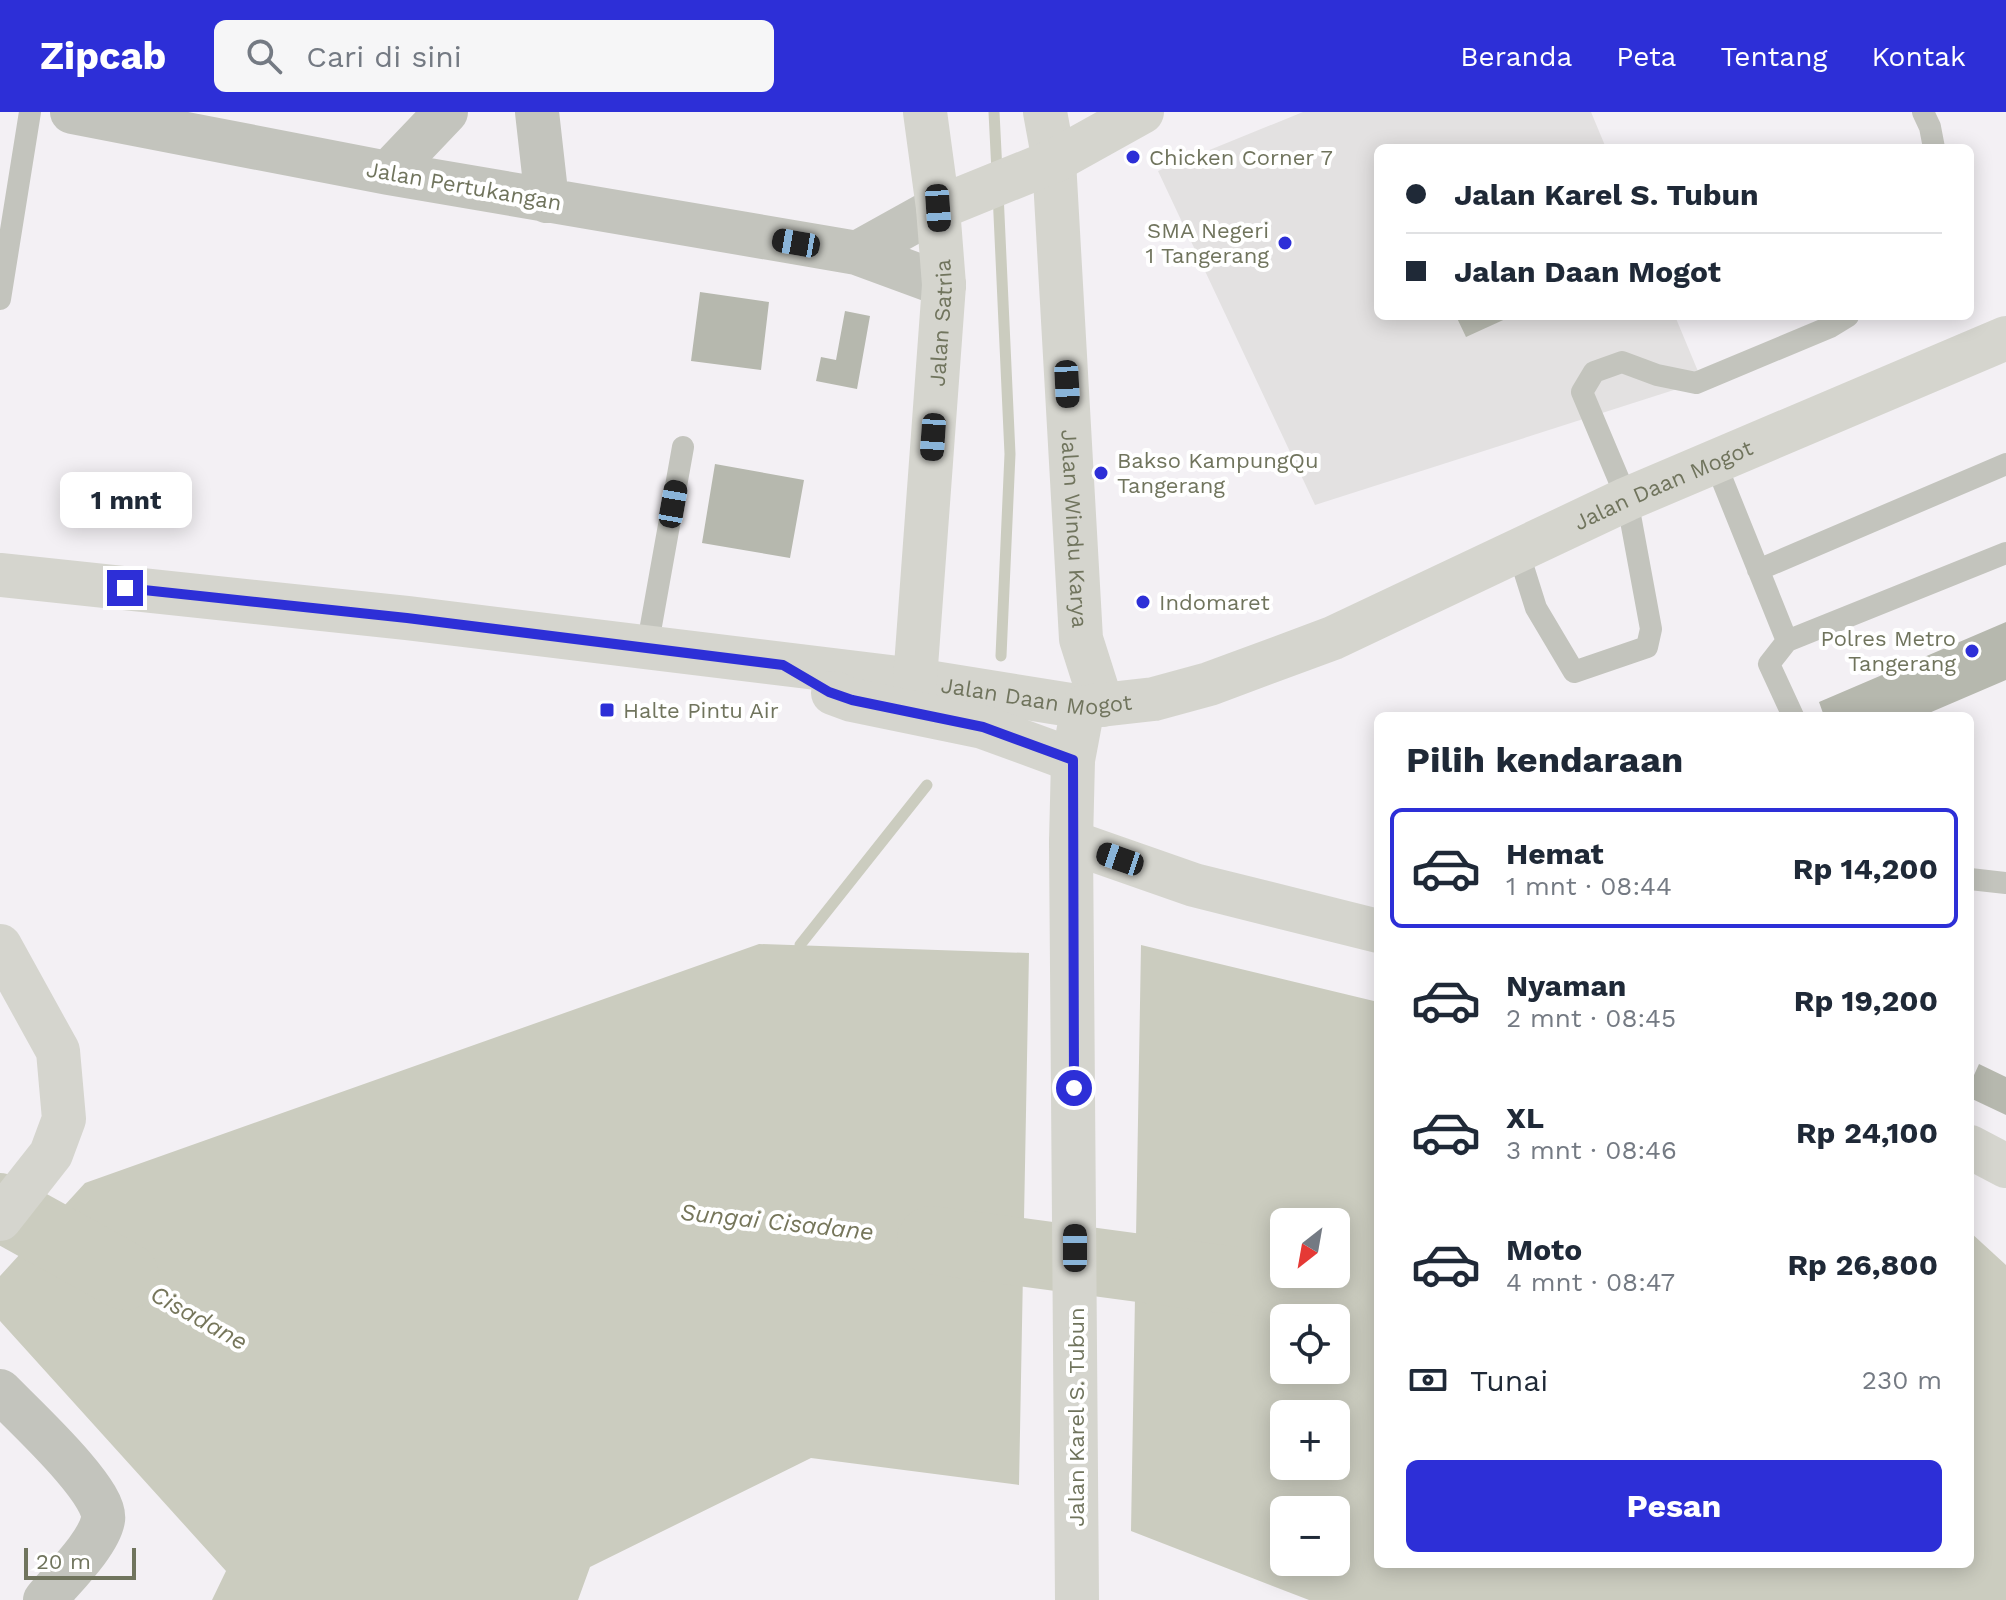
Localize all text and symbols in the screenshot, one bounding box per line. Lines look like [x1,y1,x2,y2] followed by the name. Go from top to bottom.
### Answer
[214,20,774,92] search box
[40,34,166,78] text: Zipcab
[242,34,286,78] icon: search
[306,39,462,74] text: Cari di sini
[1460,40,1572,73] text: Beranda
[1616,40,1676,73] text: Peta
[1720,40,1827,73] text: Tentang
[1871,40,1966,73] text: Kontak
[1149,145,1333,170] place label: Chicken Corner 7
[1124,148,1142,166] marker: Chicken Corner 7
[364,157,564,215] street label: Jalan Pertukangan
[1454,177,1759,212] text: Jalan Karel S. Tubun
[924,183,952,233] car
[1146,218,1269,268] place label: SMA Negeri 1 Tangerang
[770,227,822,259] car
[1276,234,1294,252] marker: SMA Negeri 1 Tangerang
[1454,254,1721,289] text: Jalan Daan Mogot
[924,259,957,387] street label: Jalan Satria
[1054,359,1080,409] car
[919,412,947,462] car
[1057,429,1093,629] street label: Jalan Windu Karya
[1570,435,1756,535] street label: Jalan Daan Mogot
[1117,448,1319,498] place label: Bakso KampungQu Tangerang
[1092,464,1110,482] marker: Bakso KampungQu Tangerang
[59,472,191,528] callout: 1 mnt
[657,478,689,530] car
[91,485,161,515] text: 1 mnt
[107,570,143,606] route end
[1159,590,1270,615] place label: Indomaret
[1134,593,1152,611] marker: Indomaret
[1820,626,1956,676] place label: Polres Metro Tangerang
[1963,642,1981,660] marker: Polres Metro Tangerang
[939,672,1133,720] street label: Jalan Daan Mogot
[623,698,779,723] place label: Halte Pintu Air
[598,701,616,719] marker: Halte Pintu Air
[1406,739,1683,781] text: Pilih kendaraan
[1410,832,1482,904] icon: car
[1506,836,1604,871] text: Hemat
[1093,840,1147,878] car
[1793,851,1938,886] text: Rp 14,200
[1506,871,1672,901] text: 1 mnt · 08:44
[1410,964,1482,1036] icon: car
[1506,968,1626,1003] text: Nyaman
[1794,983,1938,1018] text: Rp 19,200
[1506,1003,1676,1033] text: 2 mnt · 08:45
[1056,1070,1092,1106] route start
[1410,1096,1482,1168] icon: car
[1506,1100,1544,1135] text: XL
[1796,1115,1938,1150] text: Rp 24,100
[1506,1135,1677,1165] text: 3 mnt · 08:46
[679,1198,875,1246] water label: Sungai Cisadane
[1270,1208,1350,1288] north arrow
[1270,1208,1350,1576] map controls
[1063,1224,1087,1272] car
[1410,1228,1482,1300] icon: car
[1506,1232,1582,1267] text: Moto
[1787,1247,1938,1282] text: Rp 26,800
[1506,1267,1675,1297] text: 4 mnt · 08:47
[146,1280,252,1356] water label: Cisadane
[1270,1304,1350,1384] button: locate
[1064,1307,1089,1527] street label: Jalan Karel S. Tubun
[1406,1358,1450,1402] icon: cash
[1470,1363,1548,1398] text: Tunai
[1862,1365,1942,1395] text: 230 m
[1270,1400,1350,1480] button: +
[1406,1460,1942,1552] button: Pesan
[1270,1496,1350,1576] button: −
[24,1544,136,1580] scale bar
[36,1549,91,1574] text: 20 m

